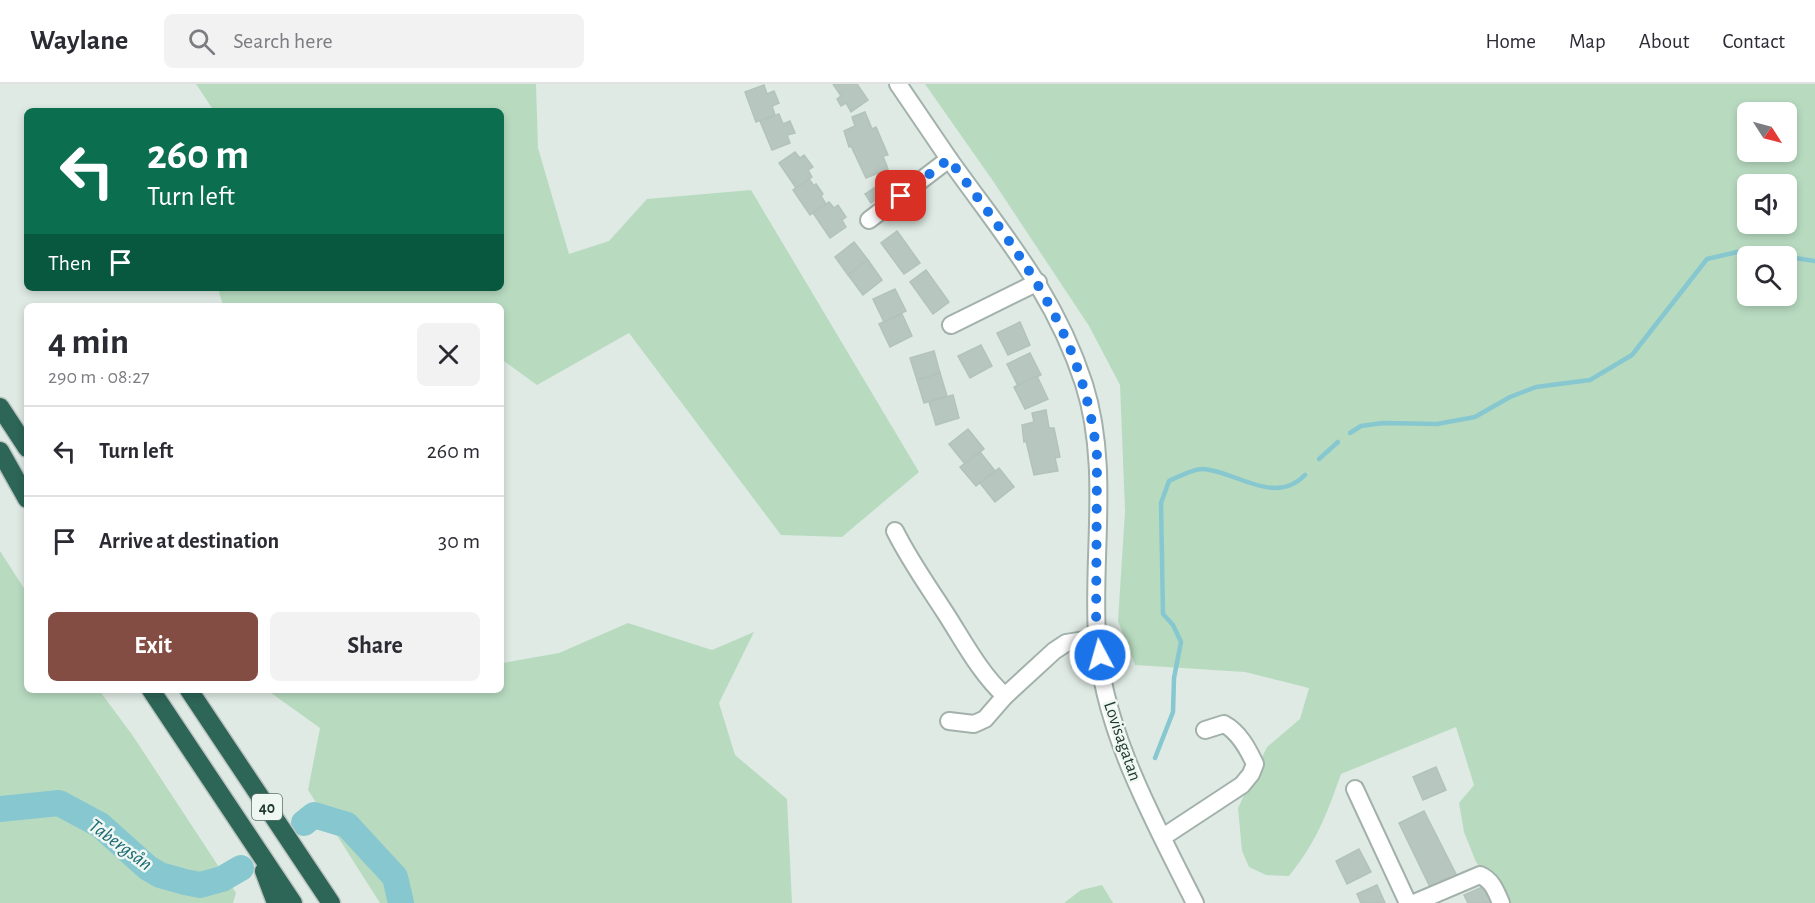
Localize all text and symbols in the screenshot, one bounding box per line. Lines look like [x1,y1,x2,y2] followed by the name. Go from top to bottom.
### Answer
[164,14,584,68] search box
[185,25,218,58] icon: search
[30,27,128,55] text: Waylane
[233,30,333,52] text: Search here
[1485,31,1536,52] text: Home
[1569,31,1606,52] text: Map
[1639,31,1689,52] text: About
[1722,31,1785,52] text: Contact
[1737,102,1797,162] north arrow
[1737,102,1797,306] map controls
[48,132,126,210] icon: left
[147,134,249,176] text: 260 m
[875,170,926,221] pin
[1737,174,1797,234] button: sound
[884,179,917,212] icon: arrive
[147,183,235,210] text: Turn left
[104,246,137,279] icon: arrive
[1737,246,1797,306] button: search
[48,252,92,274] text: Then
[417,323,480,386] button: close
[48,324,129,360] text: 4 min
[48,367,150,387] text: 290 m · 08:27
[48,435,81,468] icon: left
[99,440,173,462] text: Turn left
[427,440,480,462] text: 260 m
[48,525,81,558] icon: arrive
[99,530,279,552] text: Arrive at destination
[438,530,480,552] text: 30 m
[48,612,258,681] button: Exit
[270,612,480,681] button: Share
[1068,623,1132,687] position arrow
[1100,699,1144,783] street label: Lovisagatan
[252,794,282,820] road number: 40
[85,815,156,874] water label: Tabergsån

